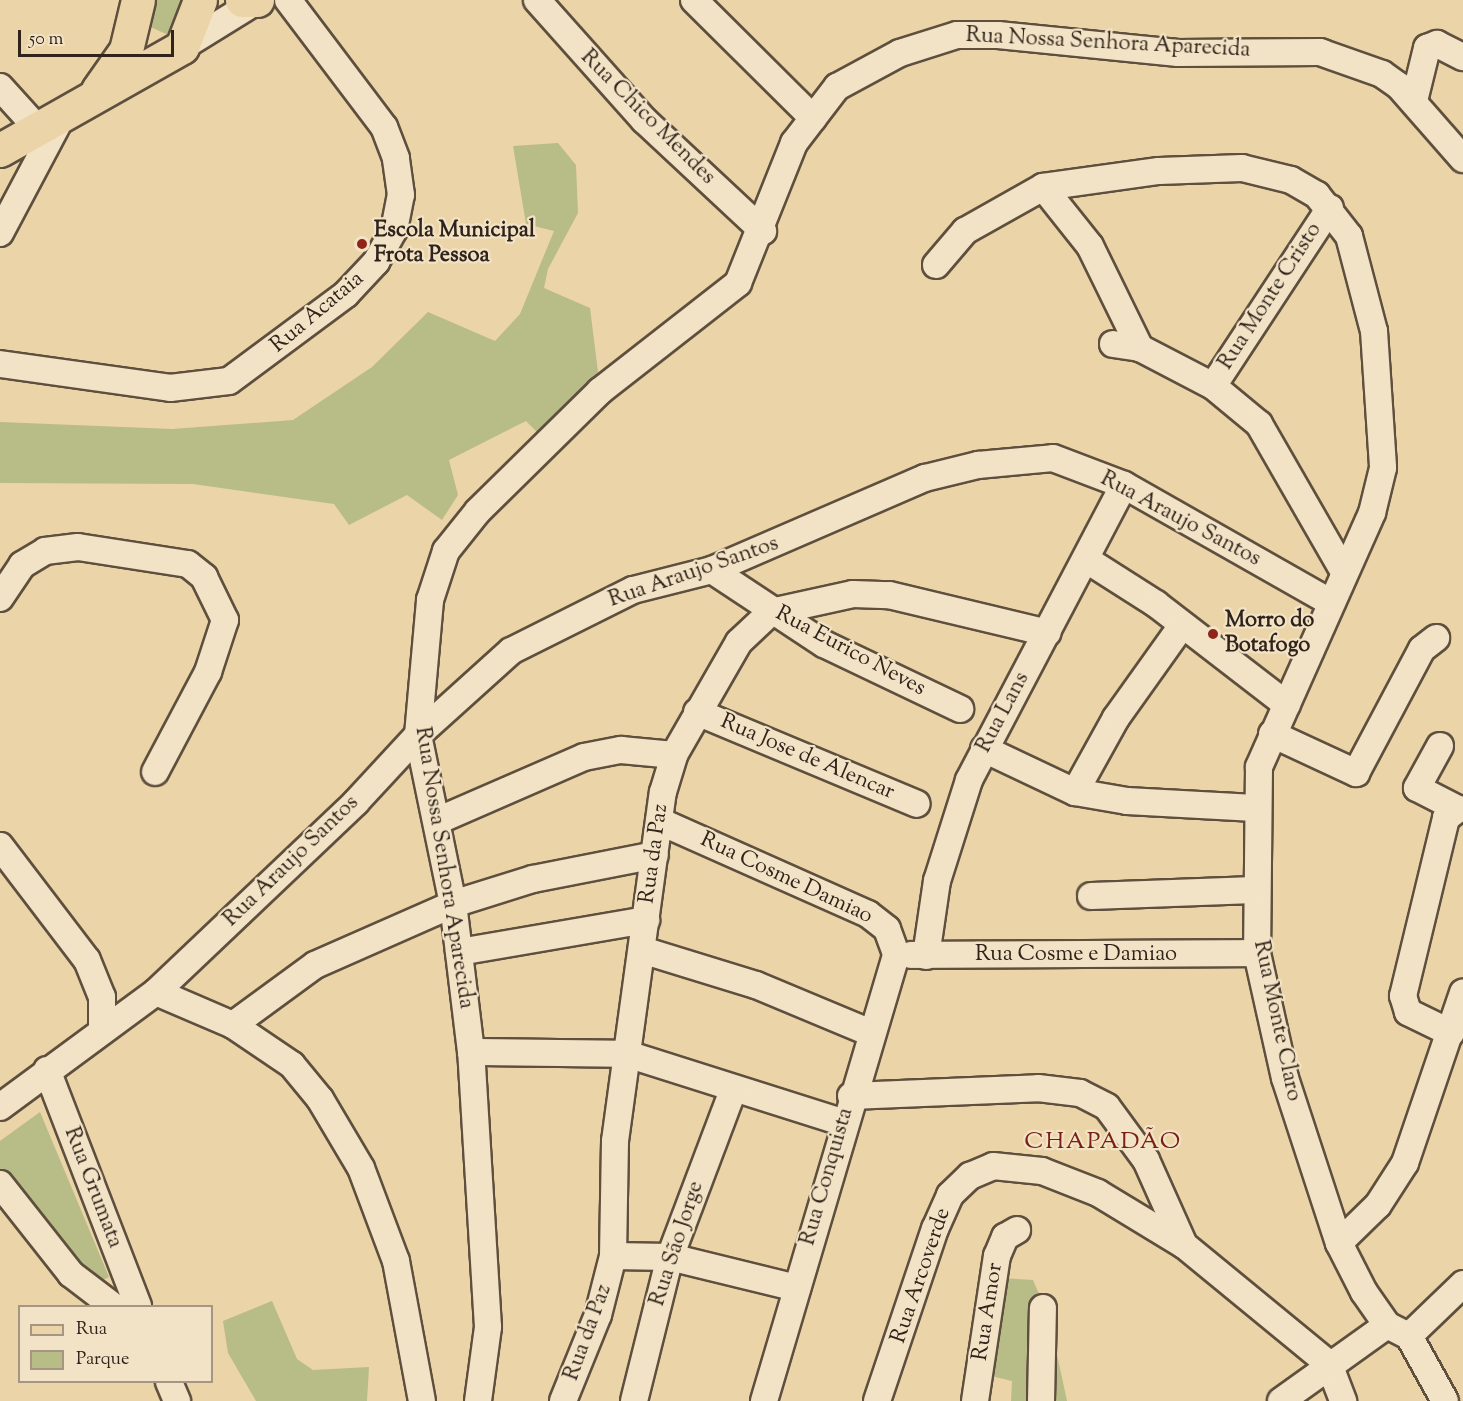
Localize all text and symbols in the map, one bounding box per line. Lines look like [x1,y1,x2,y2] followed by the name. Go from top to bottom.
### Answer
[21,18,177,56] scale bar
[965,23,1251,65] street label: Rua Nossa Senhora Aparecida
[29,27,63,53] text: 50 m
[574,45,720,191] street label: Rua Chico Mendes
[374,218,535,270] place label: Escola Municipal Frota Pessoa
[1214,219,1328,375] street label: Rua Monte Cristo
[355,237,369,251] marker: Escola Municipal Frota Pessoa
[266,266,370,360] street label: Rua Acataia
[1095,467,1265,573] street label: Rua Araujo Santos
[606,532,782,614] street label: Rua Araujo Santos
[770,601,930,703] street label: Rua Eurico Neves
[1225,608,1314,660] place label: Morro do Botafogo
[1206,627,1220,641] marker: Morro do Botafogo
[972,668,1036,758] street label: Rua Lans
[716,709,898,807] street label: Rua Jose de Alencar
[408,725,478,1011] street label: Rua Nossa Senhora Aparecida
[219,791,365,933] street label: Rua Araujo Santos
[635,802,675,906] street label: Rua da Paz
[696,827,876,931] street label: Rua Cosme Damiao
[1246,938,1306,1104] street label: Rua Monte Claro
[975,943,1177,969] street label: Rua Cosme e Damiao
[796,1105,860,1249] street label: Rua Conquista
[57,1124,127,1252] street label: Rua Grumata
[1024,1129,1182,1157] district label: CHAPADÃO
[645,1178,711,1310] street label: Rua São Jorge
[886,1205,958,1347] street label: Rua Arcoverde
[968,1261,1010,1363] street label: Rua Amor
[559,1281,619,1385] street label: Rua da Paz
[18,1305,213,1383] legend
[76,1317,107,1343] text: Rua
[76,1347,129,1373] text: Parque

